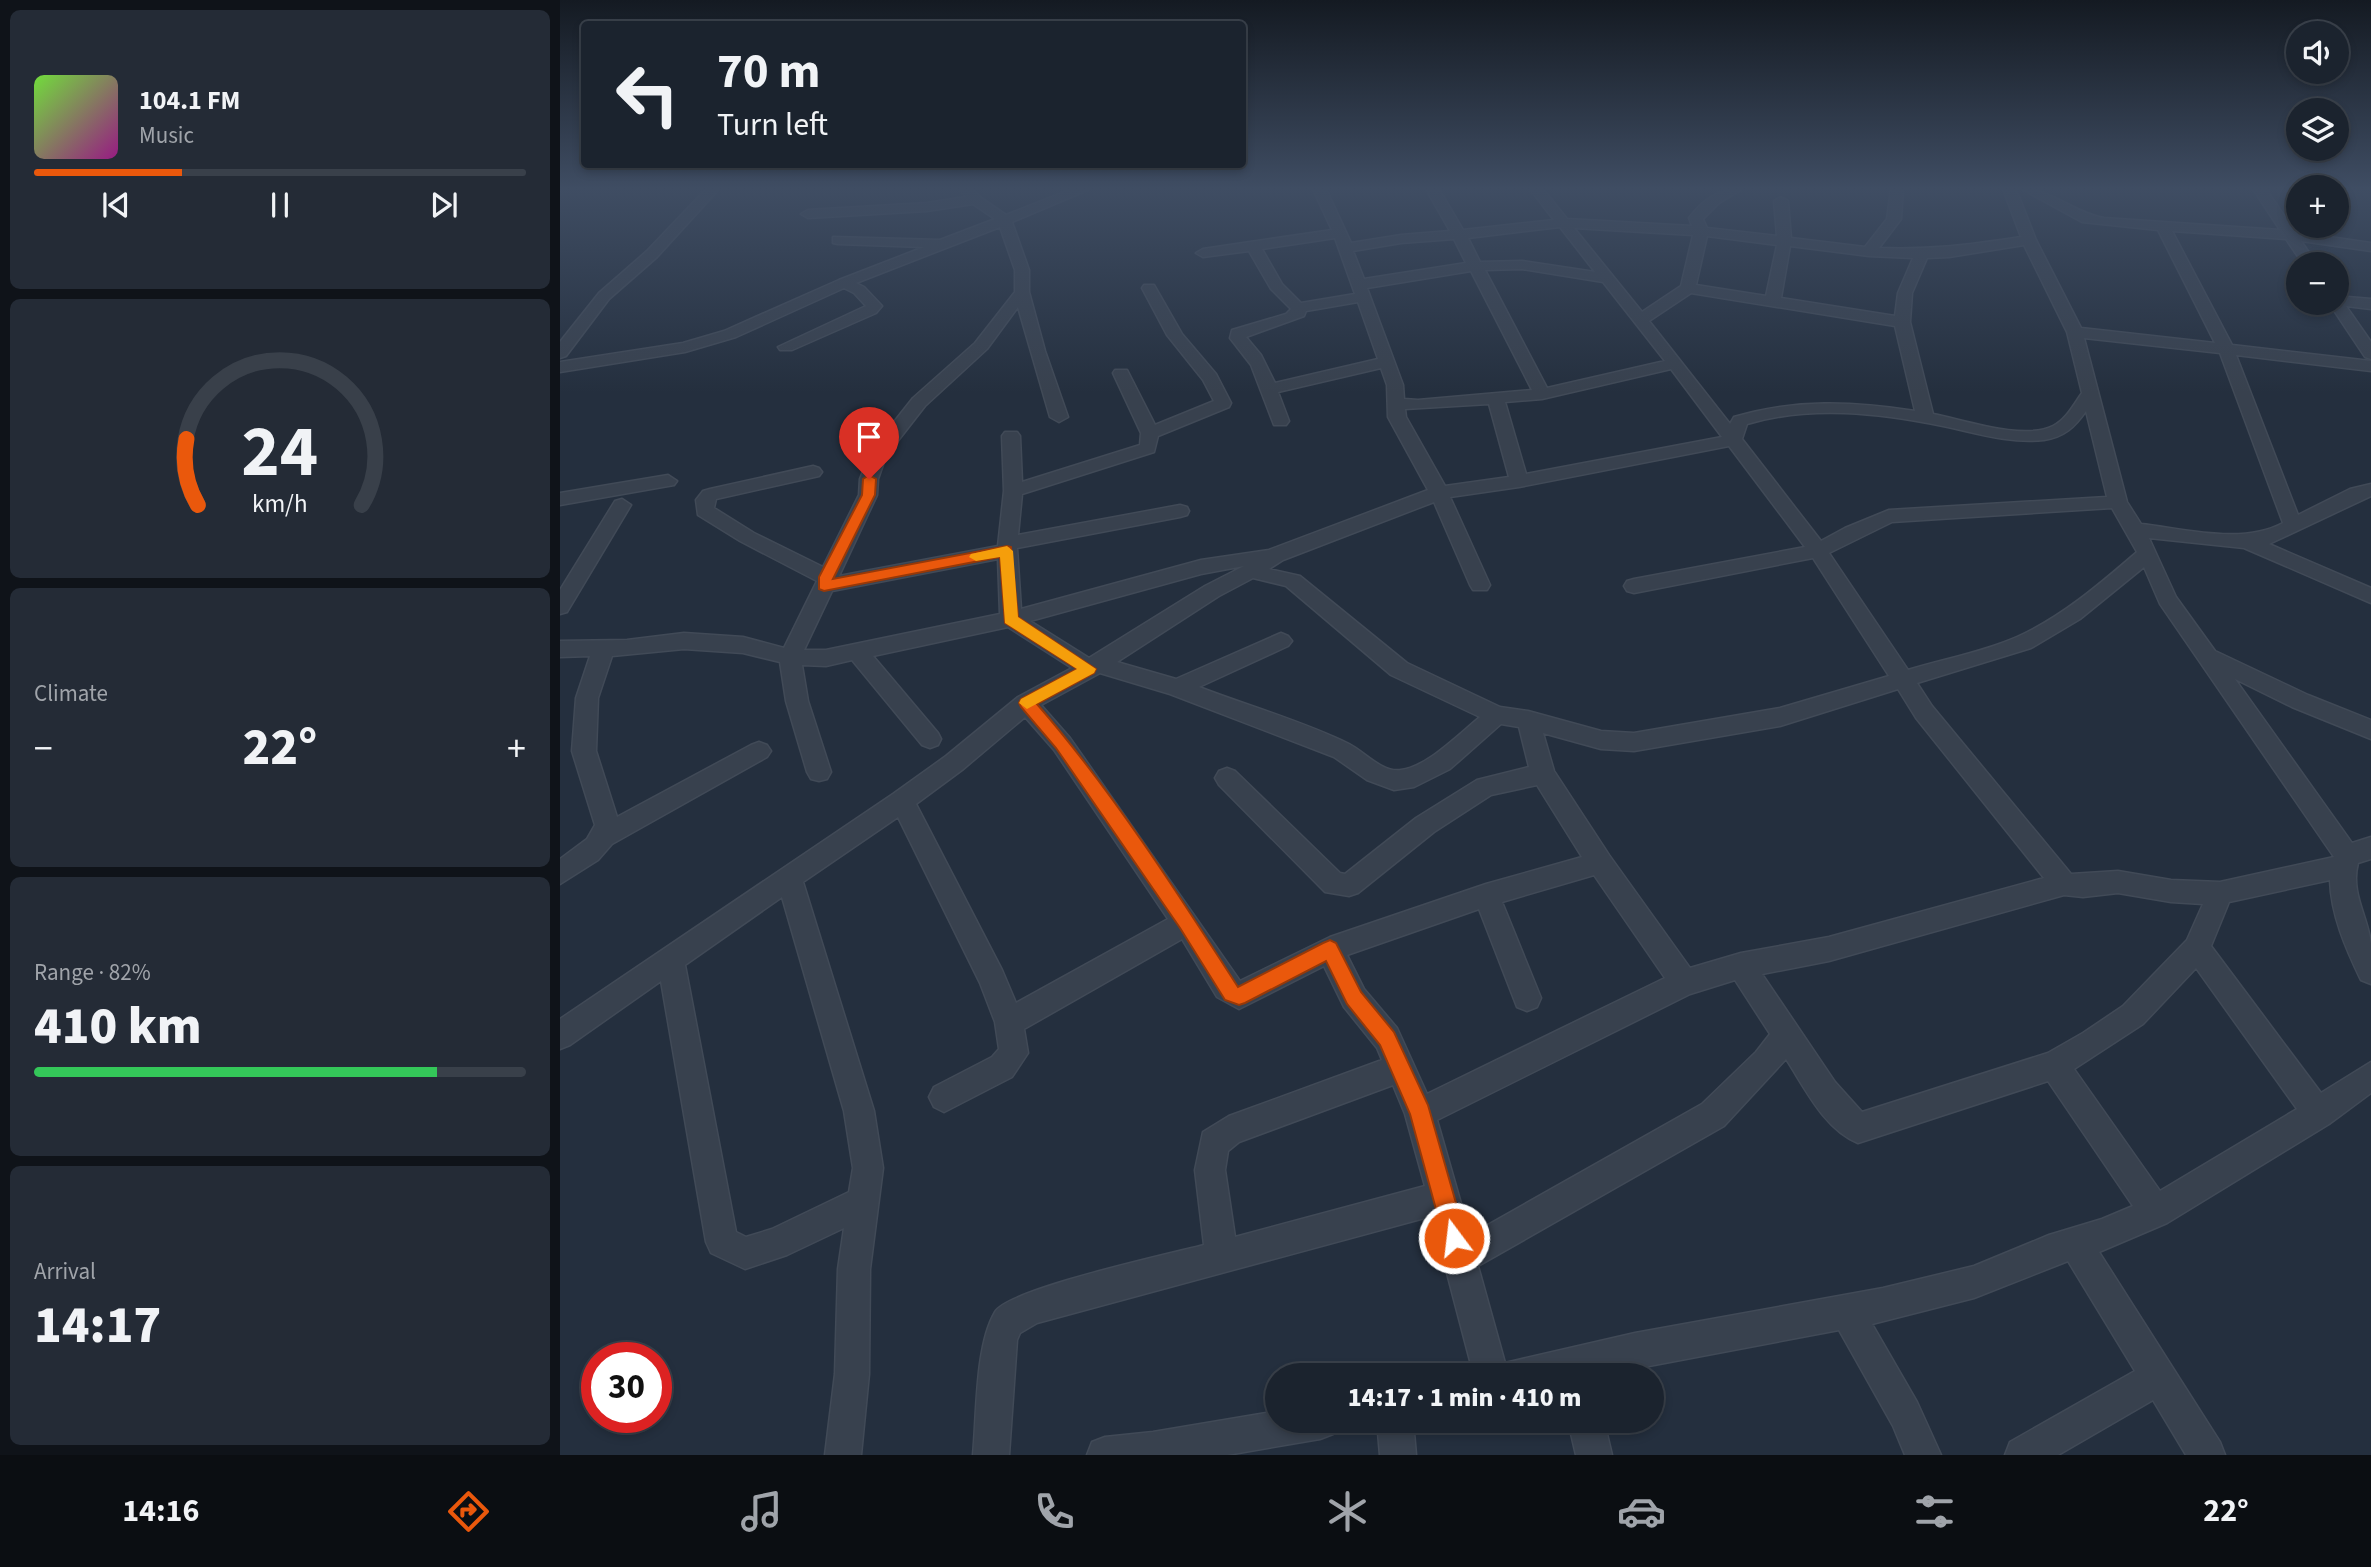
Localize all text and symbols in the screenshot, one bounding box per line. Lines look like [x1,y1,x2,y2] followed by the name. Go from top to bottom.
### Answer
[2286,21,2349,315] map controls
[2286,21,2349,84] button: sound
[717,37,821,107] text: 70 m
[602,49,693,140] icon: left
[139,82,240,119] text: 104.1 FM
[2286,98,2349,161] button: layers
[717,102,828,148] text: Turn left
[139,119,194,152] text: Music
[2286,175,2349,238] button: +
[97,186,135,224] icon: previous
[261,186,299,224] icon: pause
[425,186,463,224] icon: next
[2286,252,2349,315] button: −
[242,400,318,504] text: 24
[839,407,899,479] pin
[850,418,888,456] icon: arrive
[252,485,308,521] text: km/h
[34,677,108,710] text: Climate
[243,711,317,785] text: 22°
[34,722,53,776] text: −
[507,722,526,776] text: +
[34,956,151,989] text: Range · 82%
[34,990,202,1064] text: 410 km
[1417,1201,1491,1275] position arrow
[34,1255,96,1288] text: Arrival
[34,1289,161,1363] text: 14:17
[581,1342,672,1433] speed limit sign: 30
[1348,1379,1581,1416] text: 14:17 · 1 min · 410 m
[444,1487,493,1536] icon: directions
[737,1487,786,1536] icon: music
[1030,1487,1079,1536] icon: phone
[1323,1487,1372,1536] icon: climate
[1617,1487,1666,1536] icon: car
[1910,1487,1959,1536] icon: filters
[122,1488,199,1534] text: 14:16
[2203,1488,2249,1534] text: 22°

